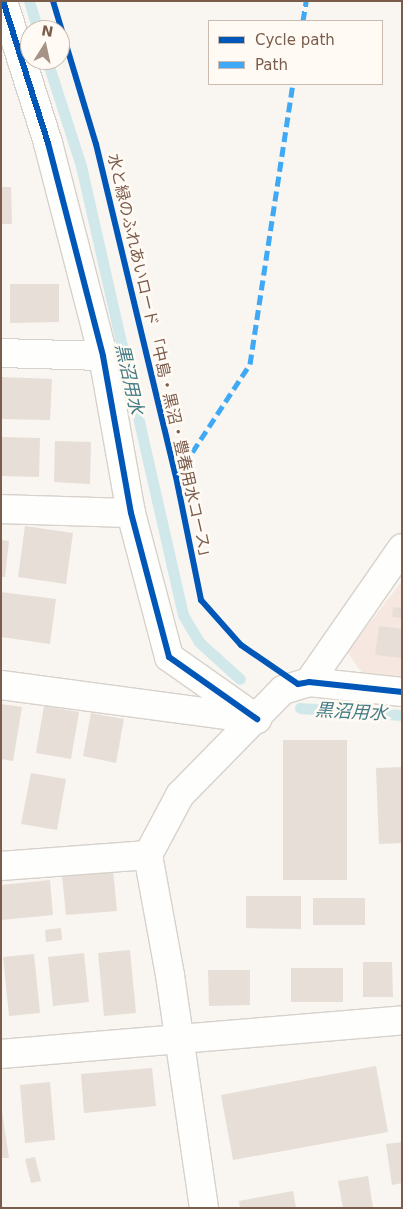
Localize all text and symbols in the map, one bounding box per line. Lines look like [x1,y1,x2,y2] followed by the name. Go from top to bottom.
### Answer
[20,20,70,70] north arrow
[208,20,383,85] legend
[40,22,55,40] text: N
[255,31,335,49] text: Cycle path
[255,56,288,74] text: Path
[103,152,217,566] street label: 水と緑のふれあいロード 「中島・黒沼・豊春用水コース」
[110,341,148,417] water label: 黒沼用水
[314,699,388,725] water label: 黒沼用水

